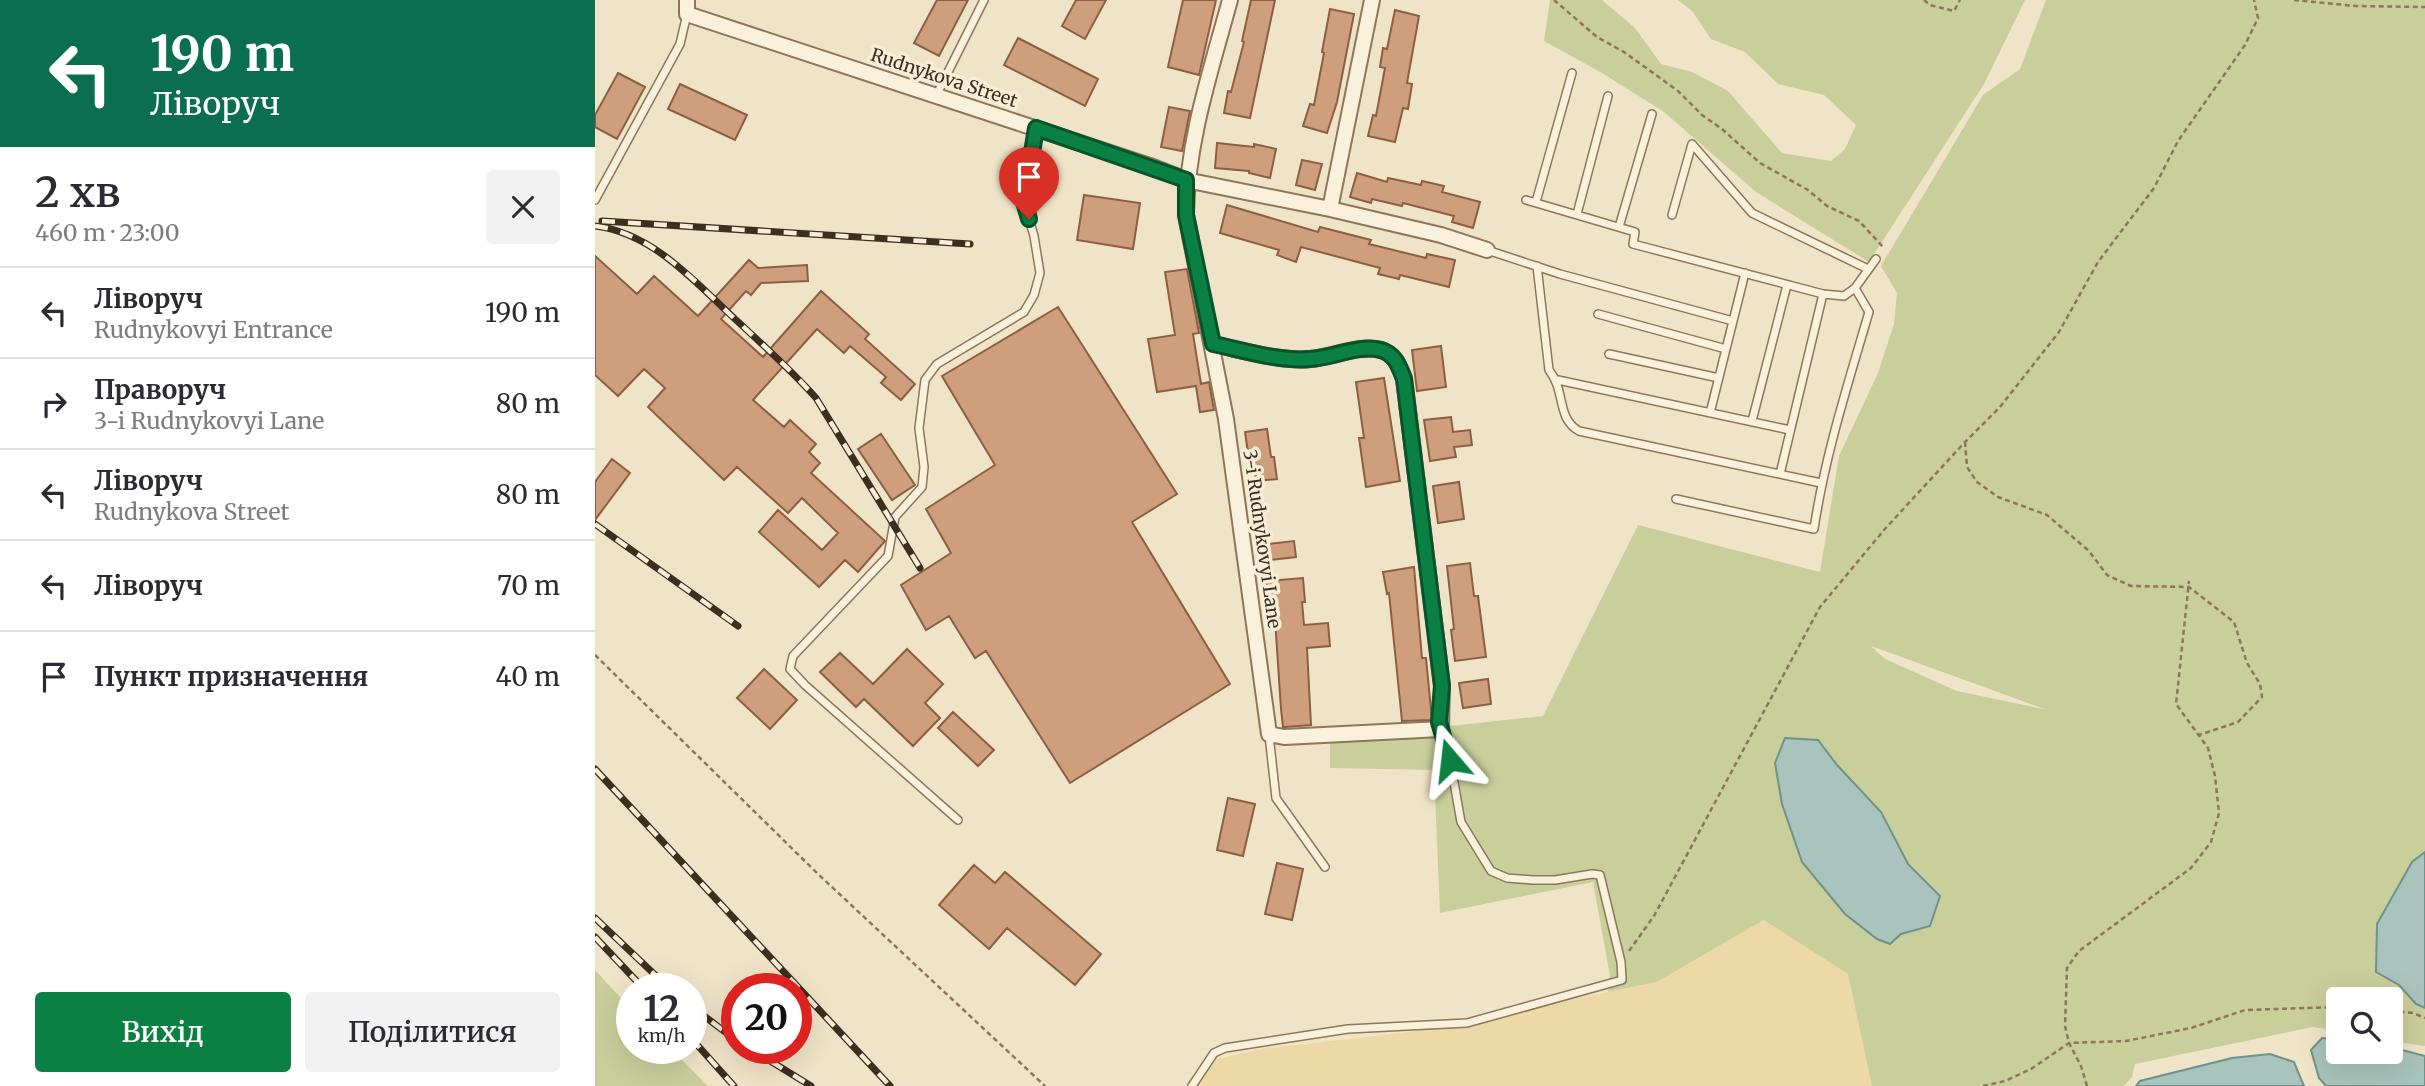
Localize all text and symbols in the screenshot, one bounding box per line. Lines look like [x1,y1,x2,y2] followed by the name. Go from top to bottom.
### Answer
[150,23,294,84] text: 190 m
[35,28,126,119] icon: left
[868,43,1020,112] street label: Rudnykova Street
[150,84,280,124] text: Ліворуч
[999,147,1059,219] pin
[1010,158,1048,196] icon: arrive
[35,166,120,218] text: 2 хв
[486,170,560,244] button: close
[35,218,180,247] text: 460 m · 23:00
[94,282,203,315] text: Ліворуч
[35,294,73,332] icon: left
[485,296,560,329] text: 190 m
[94,315,333,344] text: Rudnykovyi Entrance
[94,373,226,406] text: Праворуч
[35,385,73,423] icon: right
[496,387,560,420] text: 80 m
[94,406,324,435] text: 3-i Rudnykovyi Lane
[1239,448,1286,630] street label: 3-i Rudnykovyi Lane
[94,464,203,497] text: Ліворуч
[35,476,73,514] icon: left
[496,478,560,511] text: 80 m
[94,497,289,526] text: Rudnykova Street
[35,567,73,605] icon: left
[94,569,203,602] text: Ліворуч
[497,569,560,602] text: 70 m
[35,658,73,696] icon: arrive
[94,660,368,693] text: Пункт призначення
[496,660,560,693] text: 40 m
[1413,723,1487,797] position arrow
[721,973,812,1064] speed limit sign: 20
[643,987,680,1031] text: 12
[2326,987,2403,1064] map controls
[2326,987,2403,1064] button: search
[35,992,291,1072] button: Вихід
[305,992,560,1072] button: Поділитися
[638,1024,685,1047] text: km/h

